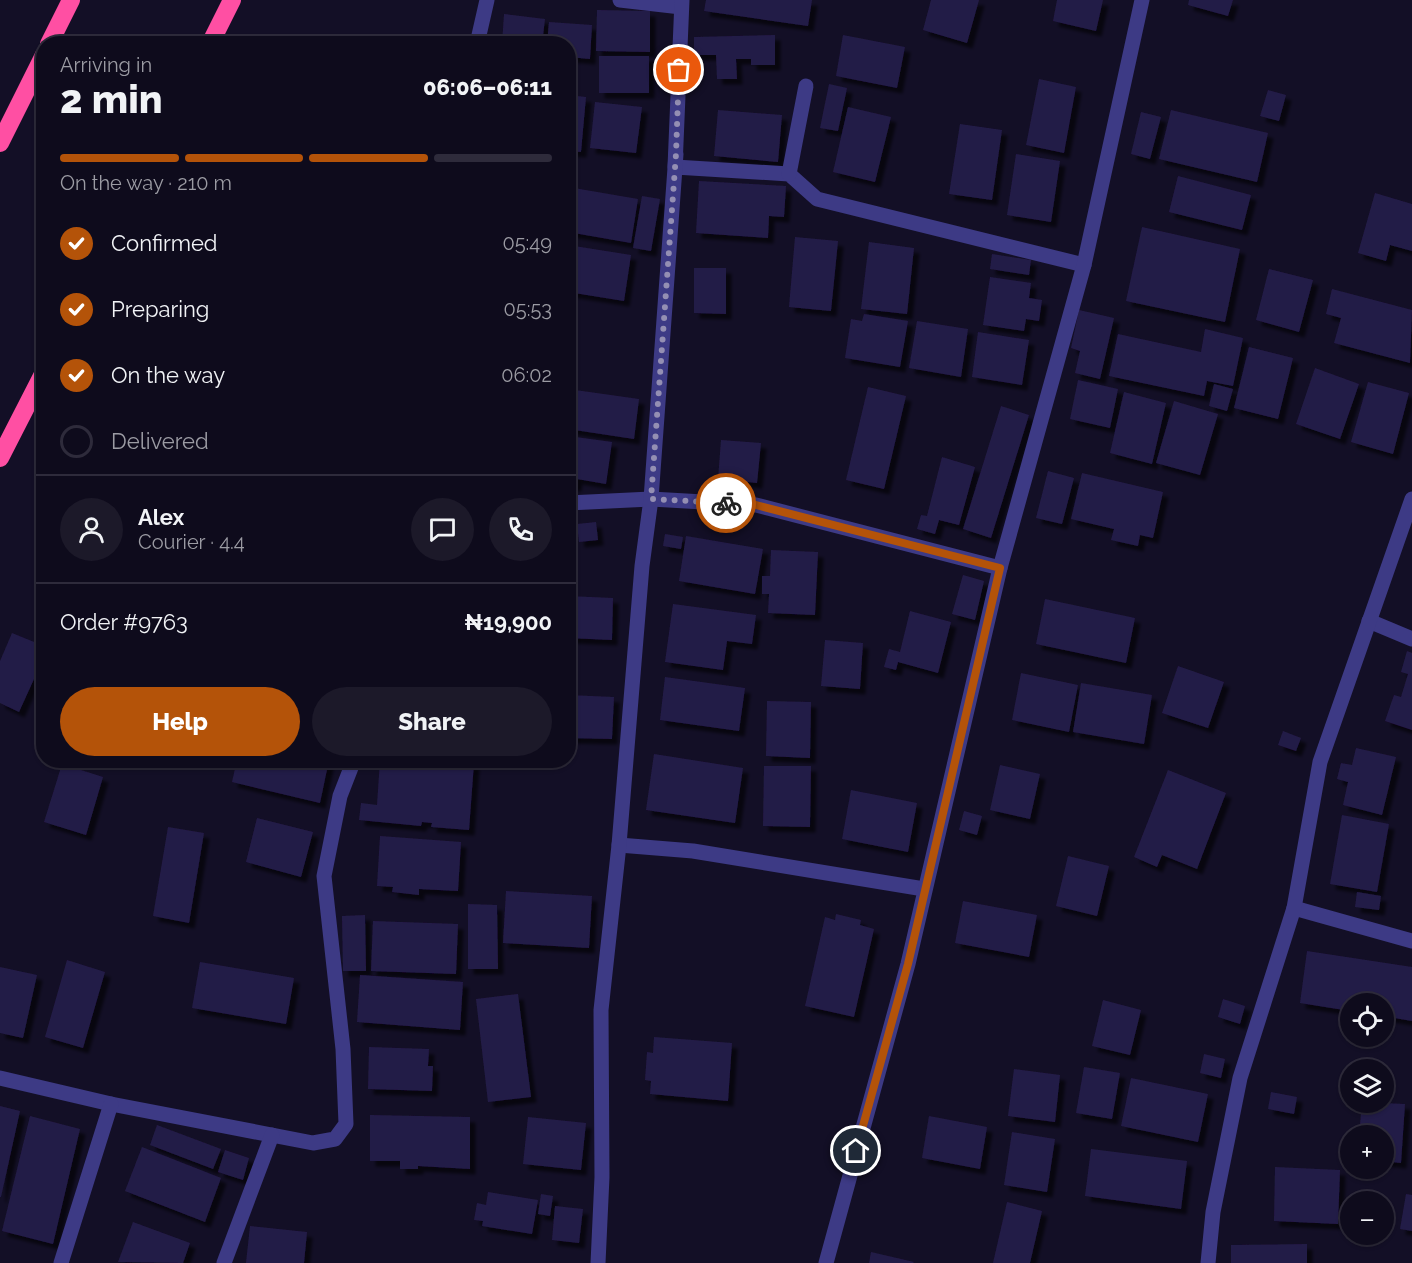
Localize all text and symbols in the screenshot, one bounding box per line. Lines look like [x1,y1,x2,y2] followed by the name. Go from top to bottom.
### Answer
[653,44,704,95] pin
[60,53,152,77] text: Arriving in
[662,53,695,86] icon: bag
[423,74,552,100] text: 06:06–06:11
[60,76,163,122] text: 2 min
[60,171,232,195] text: On the way · 210 m
[60,227,93,260] icon: check
[111,230,218,256] text: Confirmed
[502,231,552,255] text: 05:49
[60,293,93,326] icon: check
[111,296,209,322] text: Preparing
[504,297,552,321] text: 05:53
[60,359,93,392] icon: check
[111,362,225,388] text: On the way
[501,363,552,387] text: 06:02
[111,428,209,454] text: Delivered
[696,473,756,533] courier
[710,487,743,520] icon: bike
[60,498,123,561] button: person
[411,498,474,561] button: chat
[489,498,552,561] button: phone
[138,504,184,530] text: Alex
[138,530,245,554] text: Courier · 4.4
[60,609,188,635] text: Order #9763
[464,609,552,635] text: ₦19,900
[60,687,300,756] button: Help
[312,687,552,756] button: Share
[1340,993,1394,1245] map controls
[1340,993,1394,1047] button: locate
[1340,1059,1394,1113] button: layers
[830,1125,881,1176] pin
[1340,1125,1394,1179] button: +
[839,1134,872,1167] icon: home
[1340,1191,1394,1245] button: −

